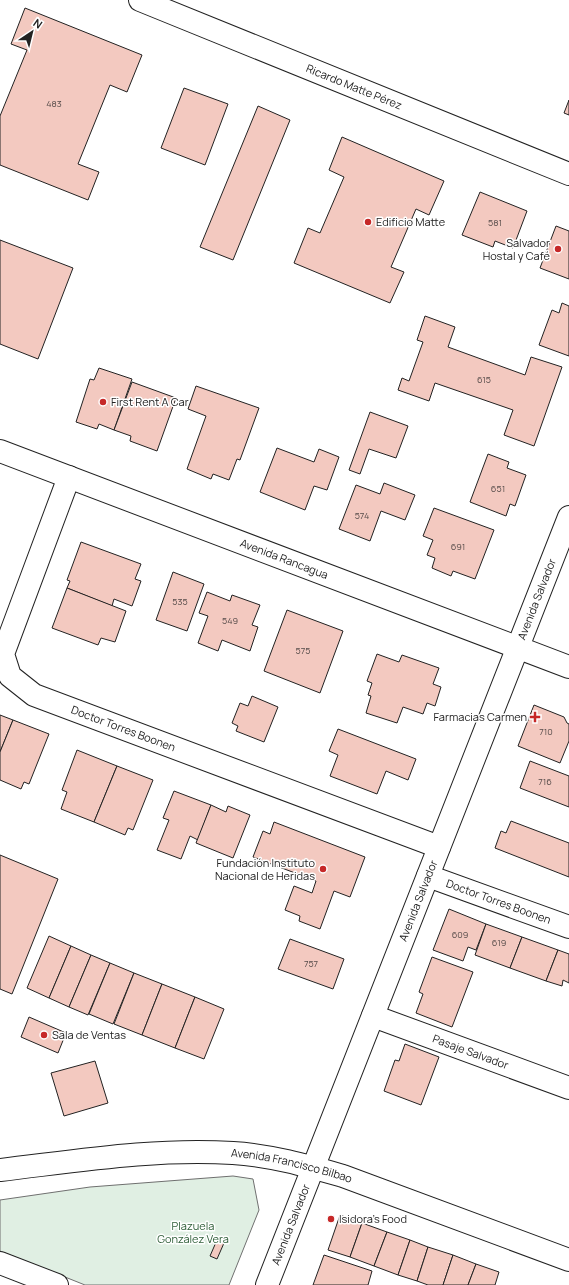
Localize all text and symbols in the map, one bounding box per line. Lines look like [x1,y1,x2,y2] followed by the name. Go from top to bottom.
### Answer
[12,12,52,52] north arrow
[30,15,46,32] text: N
[304,60,405,113] street label: Ricardo Matte Pérez
[46,97,62,110] house number: 483
[376,214,446,229] place label: Edificio Matte
[488,216,502,229] house number: 581
[363,217,373,227] marker: Edificio Matte
[483,235,551,263] place label: Salvador Hostal y Café
[553,244,563,254] marker: Salvador Hostal y Café
[477,373,491,386] house number: 615
[111,394,189,409] place label: First Rent A Car
[98,397,108,407] marker: First Rent A Car
[491,482,505,495] house number: 651
[355,509,369,522] house number: 574
[238,535,331,582] street label: Avenida Rancagua
[451,540,465,553] house number: 691
[514,556,559,642] street label: Avenida Salvador
[172,595,188,608] house number: 535
[222,614,238,627] house number: 549
[296,644,310,657] house number: 575
[69,702,178,754] street label: Doctor Torres Boonen
[434,709,527,724] place label: Farmacias Carmen
[530,712,540,722] marker: Farmacias Carmen
[539,725,553,738] house number: 710
[538,775,552,788] house number: 716
[215,855,315,883] place label: Fundación Instituto Nacional de Heridas
[395,858,440,943] street label: Avenida Salvador
[318,864,328,874] marker: Fundación Instituto Nacional de Heridas
[444,875,553,927] street label: Doctor Torres Boonen
[452,928,468,941] house number: 609
[492,936,506,949] house number: 619
[304,957,319,970] house number: 757
[52,1027,126,1042] place label: Sala de Ventas
[39,1030,49,1040] marker: Sala de Ventas
[431,1031,511,1072] street label: Pasaje Salvador
[231,1145,355,1186] street label: Avenida Francisco Bilbao
[268,1182,313,1267] street label: Avenida Salvador
[339,1211,407,1226] place label: Isidora's Food
[326,1214,336,1224] marker: Isidora's Food
[157,1218,229,1246] park label: Plazuela González Vera

